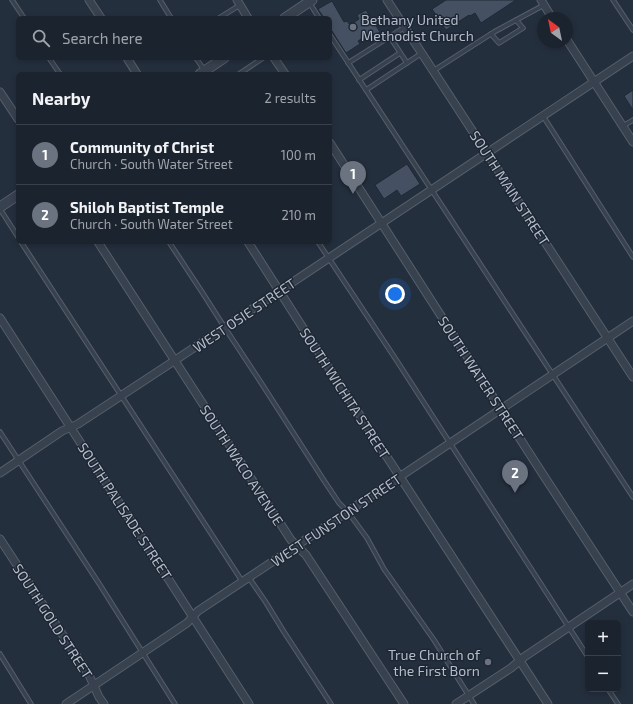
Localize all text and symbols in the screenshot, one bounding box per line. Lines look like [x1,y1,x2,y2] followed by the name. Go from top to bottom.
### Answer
[361,11,474,44] place label: Bethany United Methodist Church
[537,12,573,48] north arrow
[16,16,332,60] search box
[348,22,358,32] marker: Bethany United Methodist Church
[30,27,52,49] icon: search
[62,29,143,47] text: Search here
[32,88,90,108] text: Nearby
[264,90,316,106] text: 2 results
[467,127,553,249] street label: SOUTH MAIN STREET
[70,138,214,156] text: Community of Christ
[42,147,48,163] text: 1
[281,147,316,163] text: 100 m
[70,156,233,172] text: Church · South Water Street
[340,161,366,194] pin: 1
[70,198,224,216] text: Shiloh Baptist Temple
[41,207,49,223] text: 2
[281,207,316,223] text: 210 m
[70,216,233,232] text: Church · South Water Street
[189,274,299,356] street label: WEST OSIE STREET
[385,284,405,304] your location
[435,313,527,443] street label: SOUTH WATER STREET
[296,325,394,461] street label: SOUTH WICHITA STREET
[197,402,287,529] street label: SOUTH WACO AVENUE
[74,439,176,583] street label: SOUTH PALISADE STREET
[502,460,528,493] pin: 2
[268,470,404,570] street label: WEST FUNSTON STREET
[10,560,96,682] street label: SOUTH GOLD STREET
[585,620,621,692] map controls
[585,620,621,656] button: +
[388,646,481,679] place label: True Church of the First Born
[585,656,621,692] button: −
[483,657,493,667] marker: True Church of the First Born

